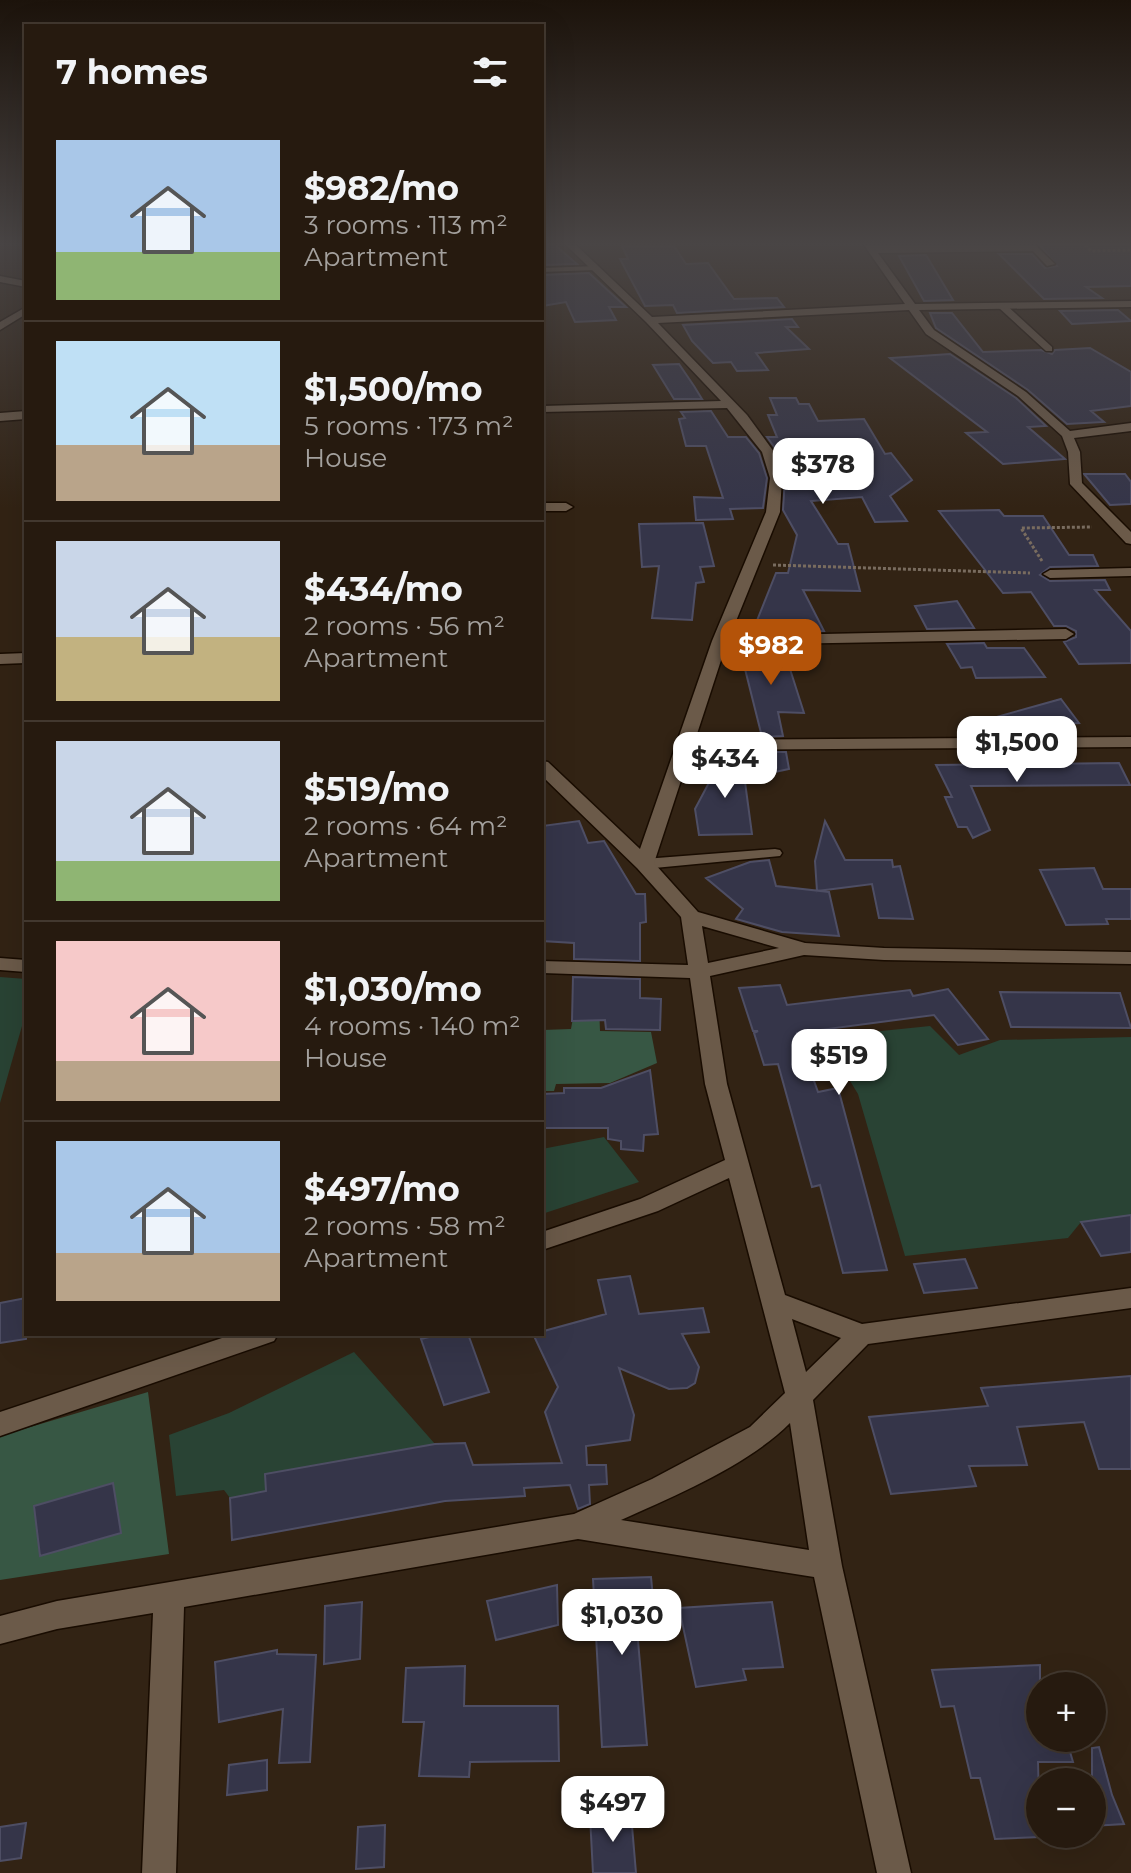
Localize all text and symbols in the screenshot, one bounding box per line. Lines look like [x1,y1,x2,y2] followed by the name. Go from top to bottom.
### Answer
[468,50,512,94] icon: filters
[56,51,208,93] text: 7 homes
[304,167,459,209] text: $982/mo
[120,172,216,268] icon: home
[304,209,508,241] text: 3 rooms · 113 m²
[304,241,448,273] text: Apartment
[304,368,483,410] text: $1,500/mo
[120,373,216,469] icon: home
[304,410,513,442] text: 5 rooms · 173 m²
[776,438,870,506] pin: $378
[304,442,387,474] text: House
[791,448,855,480] text: $378
[304,568,463,610] text: $434/mo
[120,573,216,669] icon: home
[304,610,505,642] text: 2 rooms · 56 m²
[724,619,818,687] pin: $982
[738,629,804,661] text: $982
[304,642,448,674] text: Apartment
[952,716,1082,784] pin: $1,500
[975,726,1059,758] text: $1,500
[678,732,772,800] pin: $434
[691,742,759,774] text: $434
[304,768,449,810] text: $519/mo
[120,773,216,869] icon: home
[304,810,507,842] text: 2 rooms · 64 m²
[304,842,448,874] text: Apartment
[304,968,482,1010] text: $1,030/mo
[120,973,216,1069] icon: home
[304,1010,521,1042] text: 4 rooms · 140 m²
[792,1029,886,1097] pin: $519
[810,1039,868,1071] text: $519
[304,1042,387,1074] text: House
[304,1168,460,1210] text: $497/mo
[120,1173,216,1269] icon: home
[304,1210,506,1242] text: 2 rooms · 58 m²
[304,1242,448,1274] text: Apartment
[557,1589,687,1657] pin: $1,030
[580,1599,664,1631] text: $1,030
[1026,1672,1106,1848] map controls
[1026,1672,1106,1752] button: +
[1026,1768,1106,1848] button: −
[566,1776,660,1844] pin: $497
[579,1786,647,1818] text: $497

